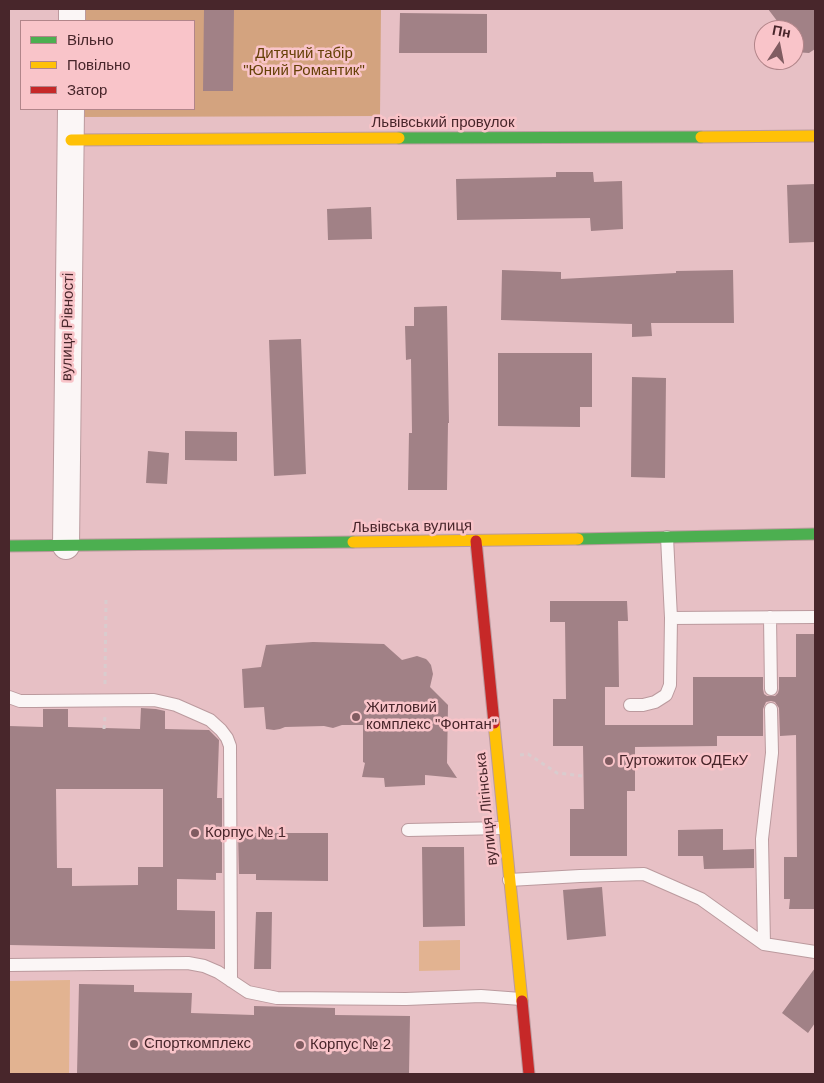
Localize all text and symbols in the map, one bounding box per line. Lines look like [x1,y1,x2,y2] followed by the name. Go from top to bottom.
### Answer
[20,20,195,110] legend
[754,20,804,70] north arrow
[771,22,792,41] text: Пн
[67,31,114,48] text: Вільно
[243,45,365,80] park label: Дитячий табір "Юний Романтик"
[67,56,131,73] text: Повільно
[67,81,107,98] text: Затор
[371,114,515,132] street label: Львівський провулок
[58,273,78,381] street label: вулиця Рівності
[352,517,472,537] street label: Львівська вулиця
[366,699,497,734] place label: Житловий комплекс "Фонтан"
[350,711,362,723] marker: Житловий комплекс "Фонтан"
[472,752,502,866] street label: вулиця Лігінська
[619,752,748,770] place label: Гуртожиток ОДЕкУ
[603,755,615,767] marker: Гуртожиток ОДЕкУ
[205,824,286,842] place label: Корпус № 1
[189,827,201,839] marker: Корпус № 1
[144,1035,251,1053] place label: Спорткомплекс
[310,1036,391,1054] place label: Корпус № 2
[128,1038,140,1050] marker: Спорткомплекс
[294,1039,306,1051] marker: Корпус № 2

